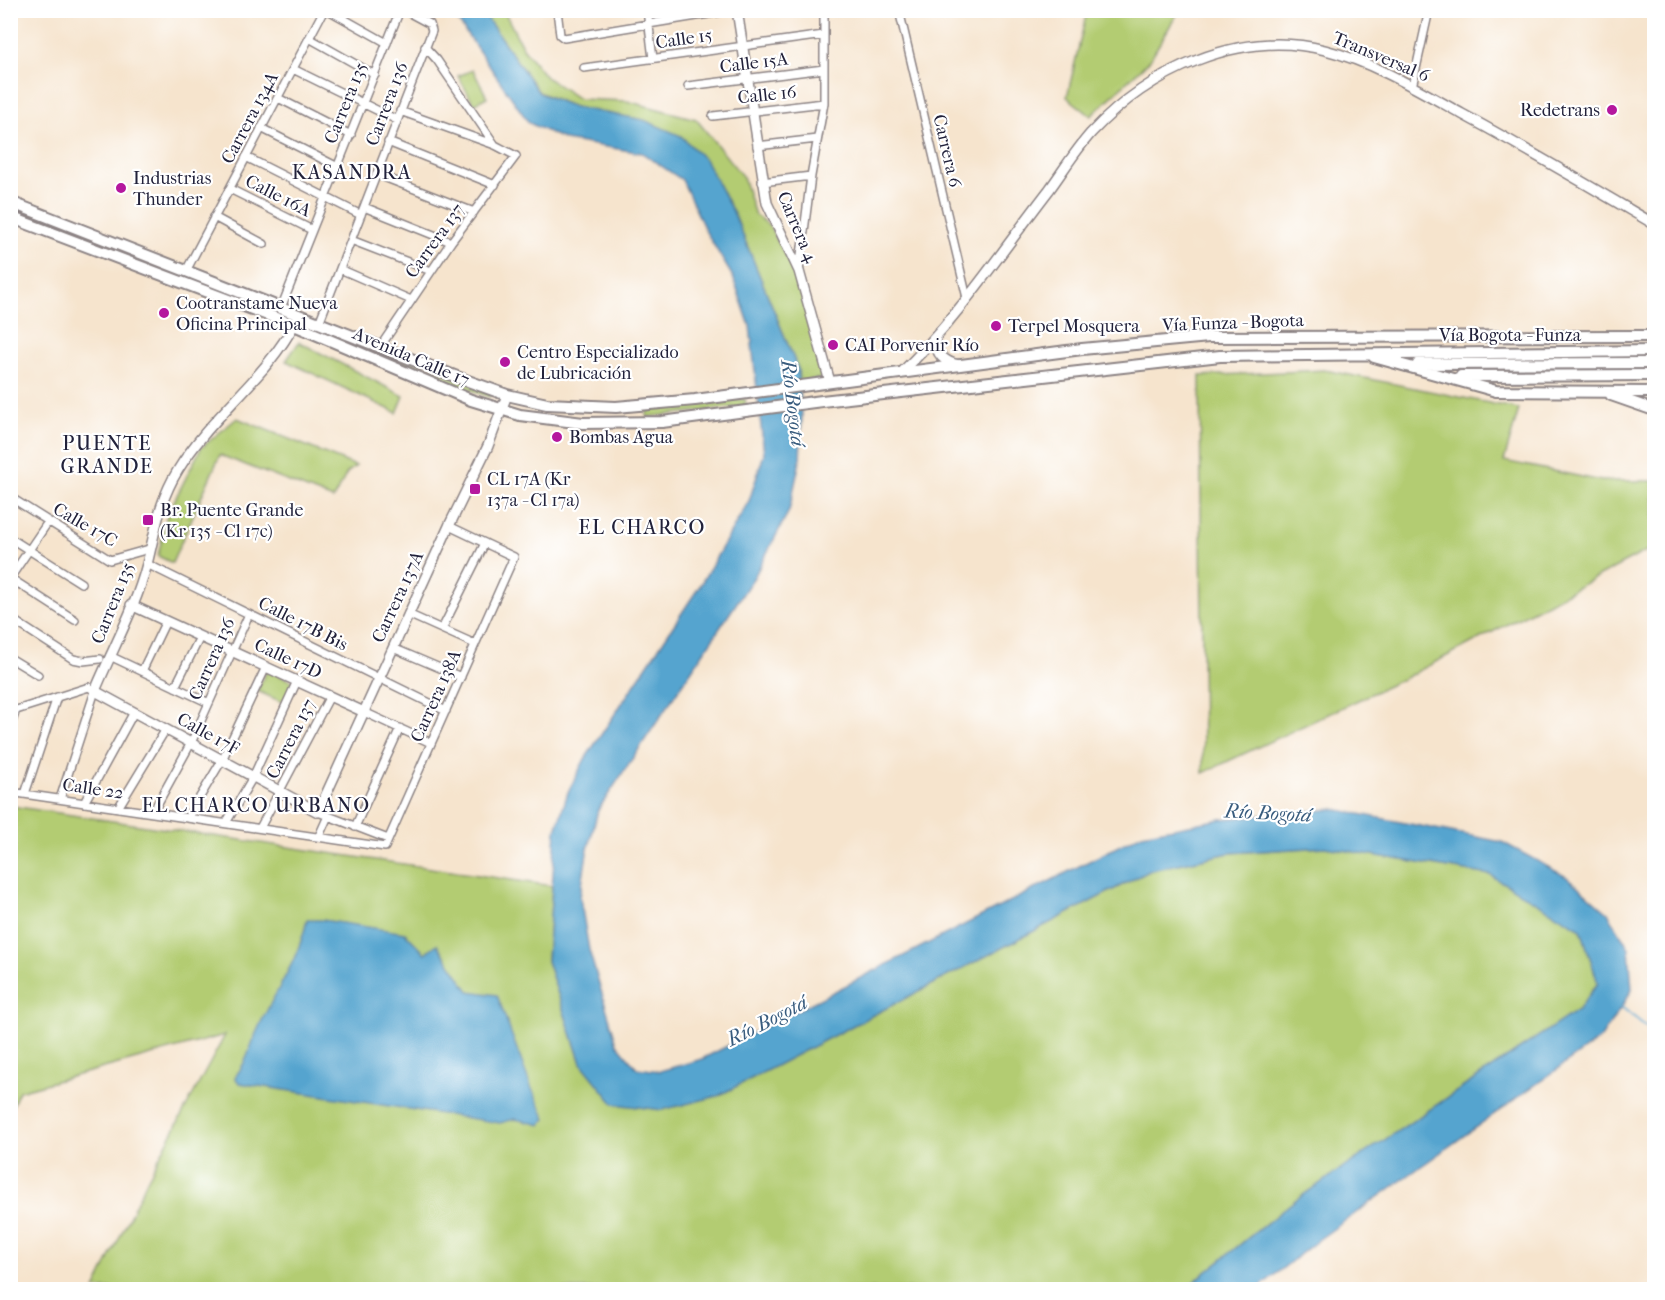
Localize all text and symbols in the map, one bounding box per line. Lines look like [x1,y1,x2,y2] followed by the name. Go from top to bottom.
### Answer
[654,25,714,53] street label: Calle 15
[1330,27,1433,87] street label: Transversal 6
[719,48,790,78] street label: Calle 15A
[320,59,372,147] street label: Carrera 135
[361,59,413,149] street label: Carrera 136
[217,68,283,167] street label: Carrera 134A
[737,81,798,109] street label: Calle 16
[1520,100,1600,121] place label: Redetrans
[1605,103,1619,117] marker: Redetrans
[928,113,966,190] street label: Carrera 6
[292,161,412,184] district label: KASANDRA
[133,168,212,210] place label: Industrias Thunder
[242,171,315,222] street label: Calle 16A
[114,181,128,195] marker: Industrias Thunder
[773,188,821,266] street label: Carrera 4
[401,199,469,282] street label: Carrera 137
[176,293,338,335] place label: Cootranstame Nueva Oficina Principal
[157,306,171,320] marker: Cootranstame Nueva Oficina Principal
[1161,310,1305,336] street label: Vía Funza - Bogota
[1008,316,1140,337] place label: Terpel Mosquera
[989,319,1003,333] marker: Terpel Mosquera
[349,323,473,391] street label: Avenida Calle 17
[1438,325,1582,346] street label: Vía Bogota - Funza
[845,335,979,356] place label: CAI Porvenir Río
[826,338,840,352] marker: CAI Porvenir Río
[517,342,679,384] place label: Centro Especializado de Lubricación
[498,355,512,369] marker: Centro Especializado de Lubricación
[776,356,810,450] water label: Río Bogotá
[569,427,674,448] place label: Bombas Agua
[550,430,564,444] marker: Bombas Agua
[60,432,154,478] district label: PUENTE GRANDE
[487,469,580,511] place label: CL 17A (Kr 137a - Cl 17a)
[468,482,482,496] marker: CL 17A (Kr 137a - Cl 17a)
[49,498,121,552] street label: Calle 17C
[160,500,303,542] place label: Br. Puente Grande (Kr 135 - Cl 17c)
[141,513,155,527] marker: Br. Puente Grande (Kr 135 - Cl 17c)
[578,516,706,539] district label: EL CHARCO
[368,548,428,646] street label: Carrera 137A
[87,559,139,647] street label: Carrera 135
[255,593,351,656] street label: Calle 17B Bis
[185,614,240,703] street label: Carrera 136
[251,634,325,684] street label: Calle 17D
[406,646,466,745] street label: Carrera 138A
[262,695,320,782] street label: Carrera 137
[173,708,243,760] street label: Calle 17F
[61,774,125,804] street label: Calle 22
[141,794,371,817] district label: EL CHARCO URBANO
[1222,799,1315,827] water label: Río Bogotá
[721,990,813,1052] water label: Río Bogotá

